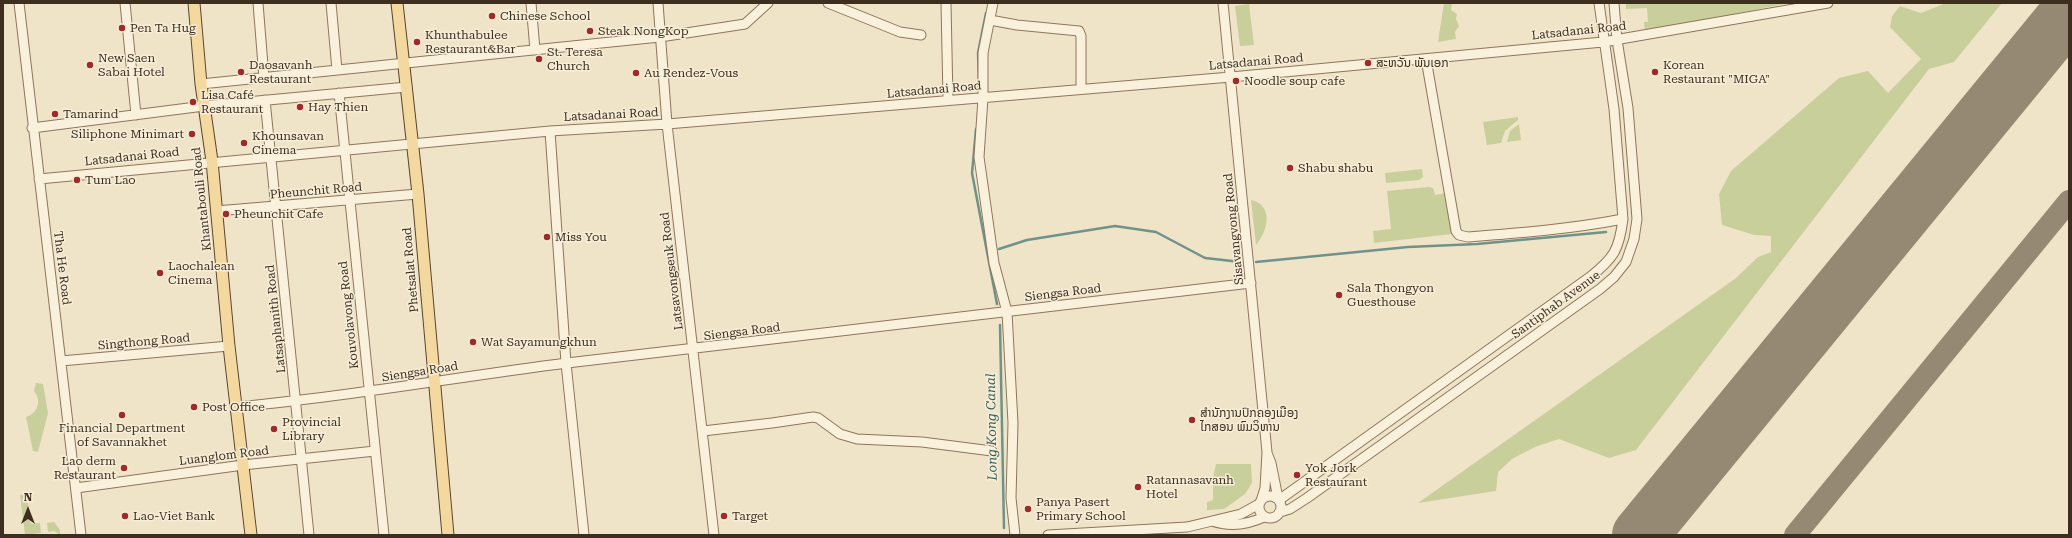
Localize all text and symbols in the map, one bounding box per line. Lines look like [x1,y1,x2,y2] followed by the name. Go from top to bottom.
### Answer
[500,9,590,23] place label: Chinese School
[487,11,497,21] marker: Chinese School
[1531,19,1627,43] street label: Latsadanai Road
[130,21,196,35] place label: Pen Ta Hug
[117,23,127,33] marker: Pen Ta Hug
[598,24,689,38] place label: Steak NongKop
[585,26,595,36] marker: Steak NongKop
[425,28,515,56] place label: Khunthabulee Restaurant&Bar
[412,37,422,47] marker: Khunthabulee Restaurant&Bar
[547,45,603,73] place label: St. Teresa Church
[98,51,165,79] place label: New Saen Sabai Hotel
[1208,51,1304,73] street label: Latsadanai Road
[534,54,544,64] marker: St. Teresa Church
[1376,56,1449,70] place label: ສະຫວັນ ພັນເອກ
[249,58,312,86] place label: Daosavanh Restaurant
[1363,58,1373,68] marker: ສະຫວັນ ພັນເອກ
[1663,58,1770,86] place label: Korean Restaurant "MIGA"
[85,60,95,70] marker: New Saen Sabai Hotel
[644,66,738,80] place label: Au Rendez-Vous
[236,67,246,77] marker: Daosavanh Restaurant
[1650,67,1660,77] marker: Korean Restaurant "MIGA"
[631,68,641,78] marker: Au Rendez-Vous
[1244,74,1345,88] place label: Noodle soup cafe
[1231,76,1241,86] marker: Noodle soup cafe
[886,79,982,101] street label: Latsadanai Road
[201,88,263,116] place label: Lisa Café Restaurant
[188,97,198,107] marker: Lisa Café Restaurant
[308,100,368,114] place label: Hay Thien
[295,102,305,112] marker: Hay Thien
[563,105,659,125] street label: Latsadanai Road
[63,107,118,121] place label: Tamarind
[50,109,60,119] marker: Tamarind
[71,127,184,141] place label: Siliphone Minimart
[187,129,197,139] marker: Siliphone Minimart
[252,129,324,157] place label: Khounsavan Cinema
[239,138,249,148] marker: Khounsavan Cinema
[84,145,180,169] street label: Latsadanai Road
[189,146,215,252] street label: Khantabouli Road
[1298,161,1373,175] place label: Shabu shabu
[1285,163,1295,173] marker: Shabu shabu
[1221,172,1247,286] street label: Sisavangvong Road
[85,173,136,187] place label: Tum Lao
[72,175,82,185] marker: Tum Lao
[269,180,363,202] street label: Pheunchit Road
[234,207,323,221] place label: Pheunchit Cafe
[221,209,231,219] marker: Pheunchit Cafe
[658,211,686,331] street label: Latsavongseuk Road
[400,227,422,313] street label: Phetsalat Road
[50,230,74,306] street label: Tha He Road
[555,230,607,244] place label: Miss You
[542,232,552,242] marker: Miss You
[168,259,235,287] place label: Laochalean Cinema
[336,260,362,370] street label: Kouvolavong Road
[263,264,289,374] street label: Latsaphanith Road
[155,268,165,278] marker: Laochalean Cinema
[1509,268,1603,342] street label: Santiphab Avenue
[1024,281,1102,305] street label: Siengsa Road
[1347,281,1434,309] place label: Sala Thongyon Guesthouse
[1334,290,1344,300] marker: Sala Thongyon Guesthouse
[703,320,781,344] street label: Siengsa Road
[97,331,191,353] street label: Singthong Road
[481,335,597,349] place label: Wat Sayamungkhun
[468,337,478,347] marker: Wat Sayamungkhun
[381,359,459,385] street label: Siengsa Road
[983,373,1001,481] water label: Long Kong Canal
[202,400,265,414] place label: Post Office
[189,402,199,412] marker: Post Office
[1200,406,1299,434] place label: ສຳນັກງານປົກຄອງເມືອງ ໄກສອນ ພົມວິຫານ
[117,410,127,420] marker: Financial Department of Savannakhet
[282,415,341,443] place label: Provincial Library
[1187,415,1197,425] marker: ສຳນັກງານປົກຄອງເມືອງ ໄກສອນ ພົມວິຫານ
[59,421,185,449] place label: Financial Department of Savannakhet
[269,424,279,434] marker: Provincial Library
[178,443,270,469] street label: Luanglom Road
[54,454,116,482] place label: Lao derm Restaurant
[1305,461,1367,489] place label: Yok Jork Restaurant
[119,463,129,473] marker: Lao derm Restaurant
[1292,470,1302,480] marker: Yok Jork Restaurant
[1146,473,1234,501] place label: Ratannasavanh Hotel
[1133,482,1143,492] marker: Ratannasavanh Hotel
[8,490,48,530] north arrow
[24,491,32,504] text: N
[1036,495,1126,523] place label: Panya Pasert Primary School
[1023,504,1033,514] marker: Panya Pasert Primary School
[133,509,215,523] place label: Lao-Viet Bank
[732,509,768,523] place label: Target
[120,511,130,521] marker: Lao-Viet Bank
[719,511,729,521] marker: Target

